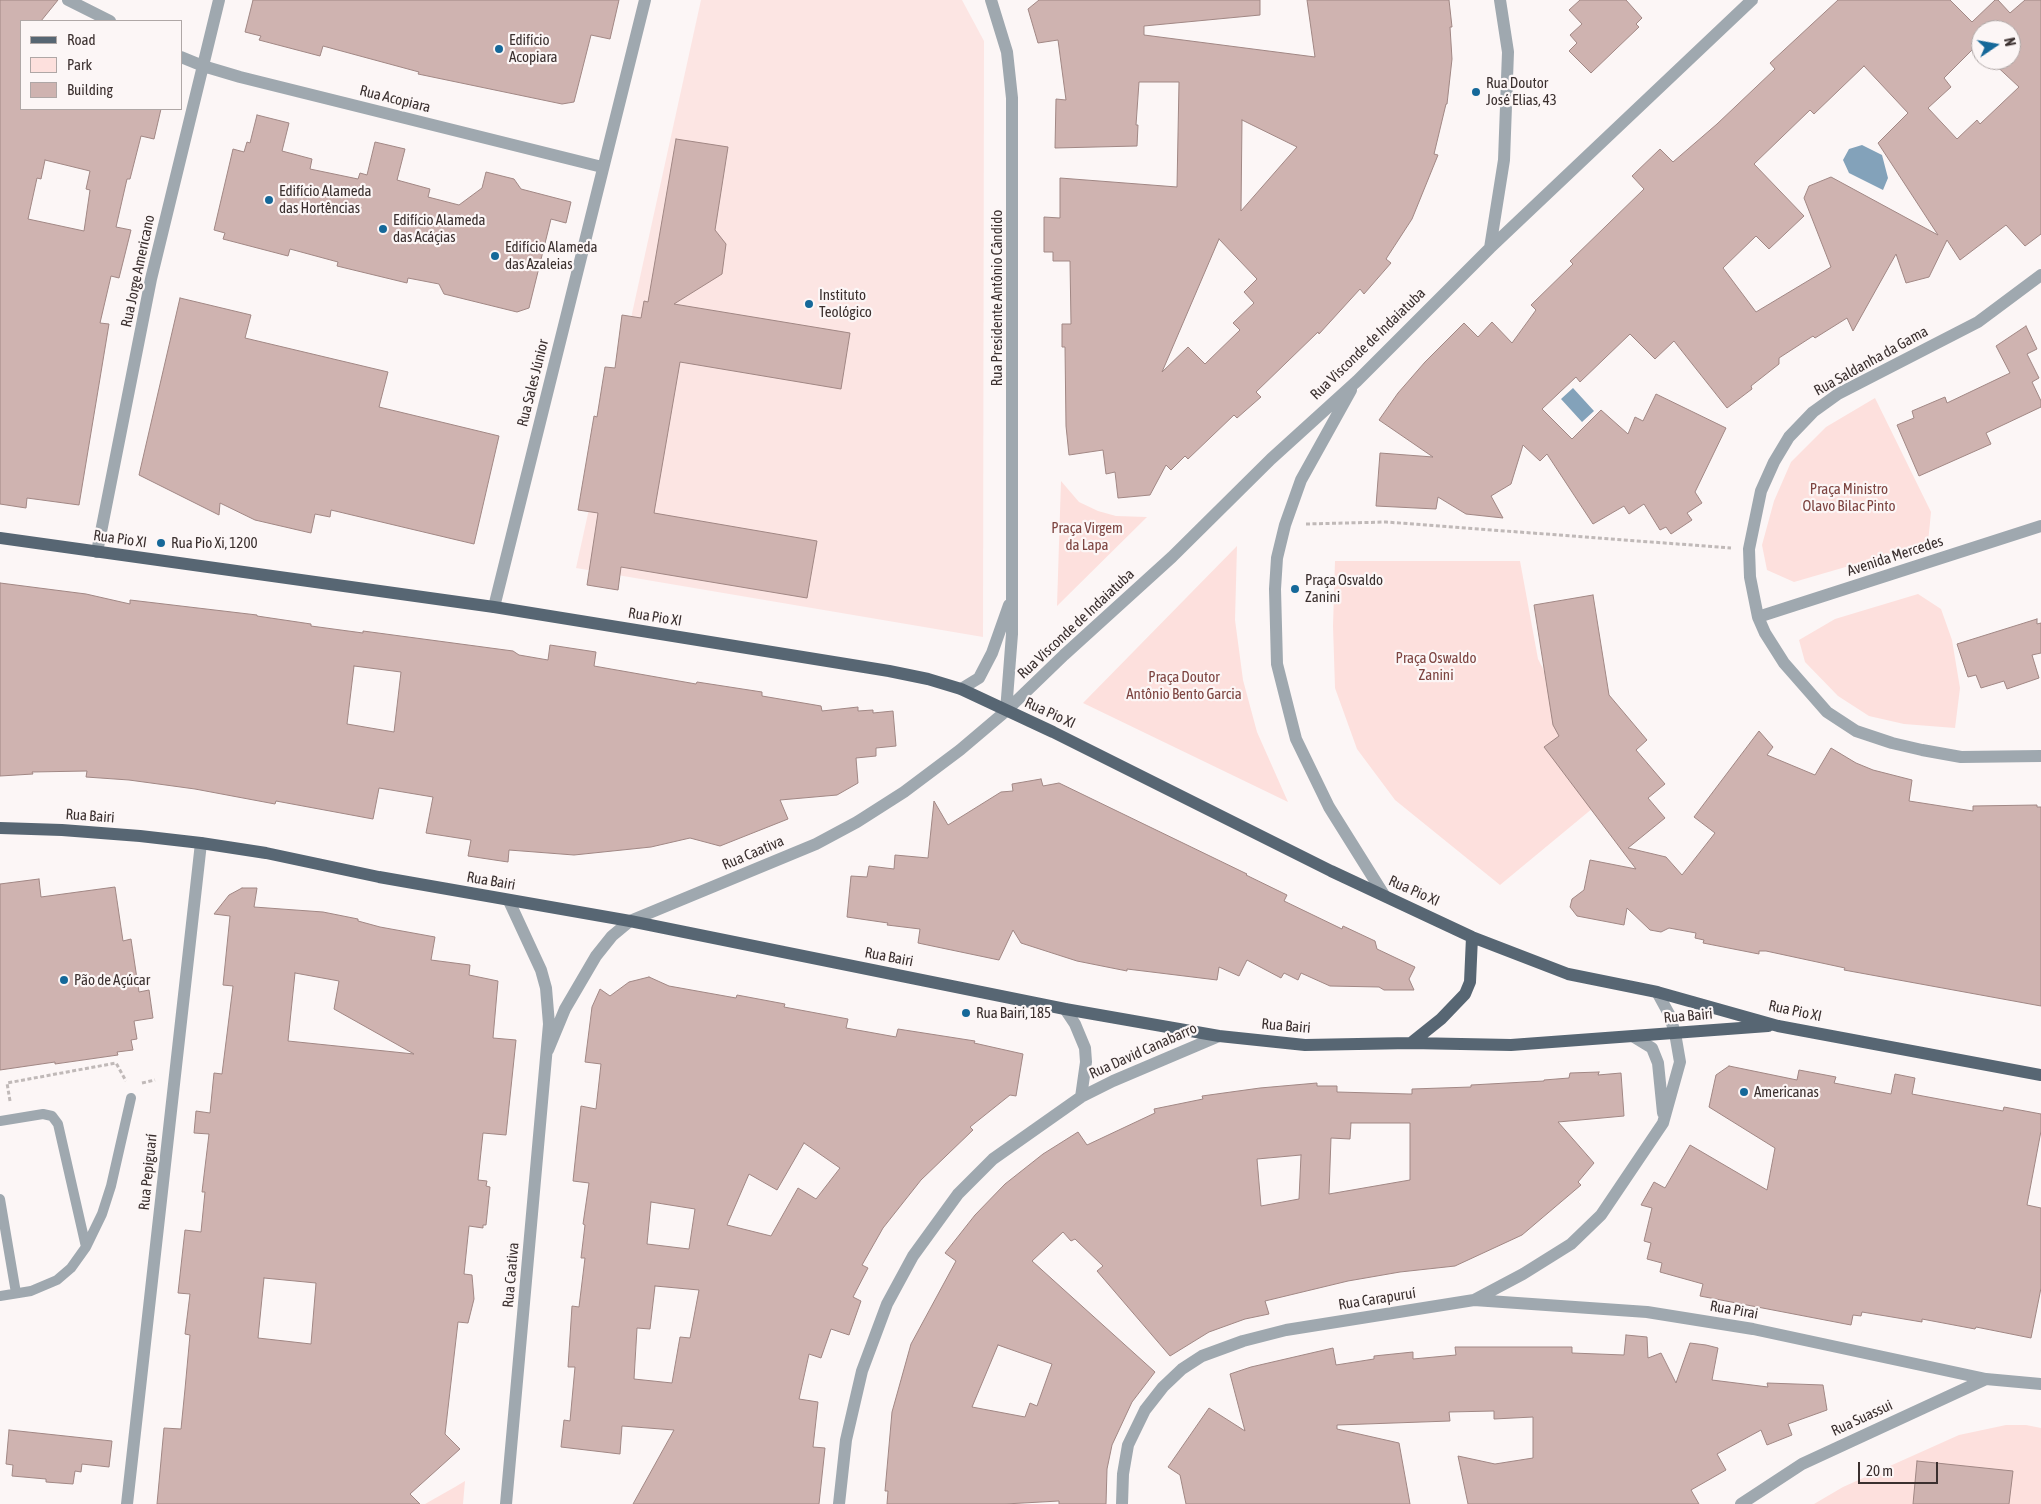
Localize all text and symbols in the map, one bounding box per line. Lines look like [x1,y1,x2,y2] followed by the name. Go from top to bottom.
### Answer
[20,20,182,110] legend
[1971,20,2021,70] north arrow
[67,31,96,48] text: Road
[509,31,558,66] place label: Edifício Acopiara
[2001,36,2018,48] text: N
[493,43,505,55] marker: Edifício Acopiara
[67,56,92,73] text: Park
[1486,74,1557,109] place label: Rua Doutor José Elias, 43
[67,81,113,98] text: Building
[358,82,432,116] street label: Rua Acopiara
[1470,86,1482,98] marker: Rua Doutor José Elias, 43
[279,182,372,217] place label: Edifício Alameda das Hortências
[263,194,275,206] marker: Edifício Alameda das Hortências
[988,210,1006,386] street label: Rua Presidente Antônio Cândido
[393,211,486,246] place label: Edifício Alameda das Acáçias
[117,213,159,329] street label: Rua Jorge Americano
[377,223,389,235] marker: Edifício Alameda das Acáçias
[505,238,598,273] place label: Edifício Alameda das Azaleias
[489,250,501,262] marker: Edifício Alameda das Azaleias
[1307,284,1429,404] street label: Rua Visconde de Indaiatuba
[819,286,872,321] place label: Instituto Teológico
[803,298,815,310] marker: Instituto Teológico
[1811,322,1931,400] street label: Rua Saldanha da Gama
[513,338,553,428] street label: Rua Sales Júnior
[1803,480,1895,515] park label: Praça Ministro Olavo Bilac Pinto
[1051,519,1123,554] park label: Praça Virgem da Lapa
[92,526,148,552] street label: Rua Pio XI
[1845,532,1945,580] street label: Avenida Mercedes
[171,534,258,552] place label: Rua Pio Xi, 1200
[155,537,167,549] marker: Rua Pio Xi, 1200
[1014,565,1138,683] street label: Rua Visconde de Indaiatuba
[1305,571,1383,606] place label: Praça Osvaldo Zanini
[1289,583,1301,595] marker: Praça Osvaldo Zanini
[627,604,683,630] street label: Rua Pio XI
[1396,649,1476,684] park label: Praça Oswaldo Zanini
[1126,668,1242,703] park label: Praça Doutor Antônio Bento Garcia
[1022,693,1078,733] street label: Rua Pio XI
[65,805,115,827] street label: Rua Bairi
[719,832,787,874] street label: Rua Caativa
[465,868,517,894] street label: Rua Bairi
[1386,872,1442,910] street label: Rua Pio XI
[863,943,915,971] street label: Rua Bairi
[74,971,150,989] place label: Pão de Açúcar
[58,974,70,986] marker: Pão de Açúcar
[1767,997,1823,1025] street label: Rua Pio XI
[976,1004,1051,1022] place label: Rua Bairi, 185
[1663,1005,1713,1027] street label: Rua Bairi
[960,1007,972,1019] marker: Rua Bairi, 185
[1261,1015,1311,1037] street label: Rua Bairi
[1086,1019,1200,1083] street label: Rua David Canabarro
[1754,1083,1819,1101] place label: Americanas
[1738,1086,1750,1098] marker: Americanas
[135,1133,161,1211] street label: Rua Pepiguarí
[499,1242,523,1308] street label: Rua Caativa
[1337,1284,1417,1314] street label: Rua Carapuruí
[1708,1297,1760,1323] street label: Rua Pirai
[1828,1396,1896,1440] street label: Rua Suassui
[1861,1452,1941,1484] scale bar
[1866,1462,1893,1479] text: 20 m

